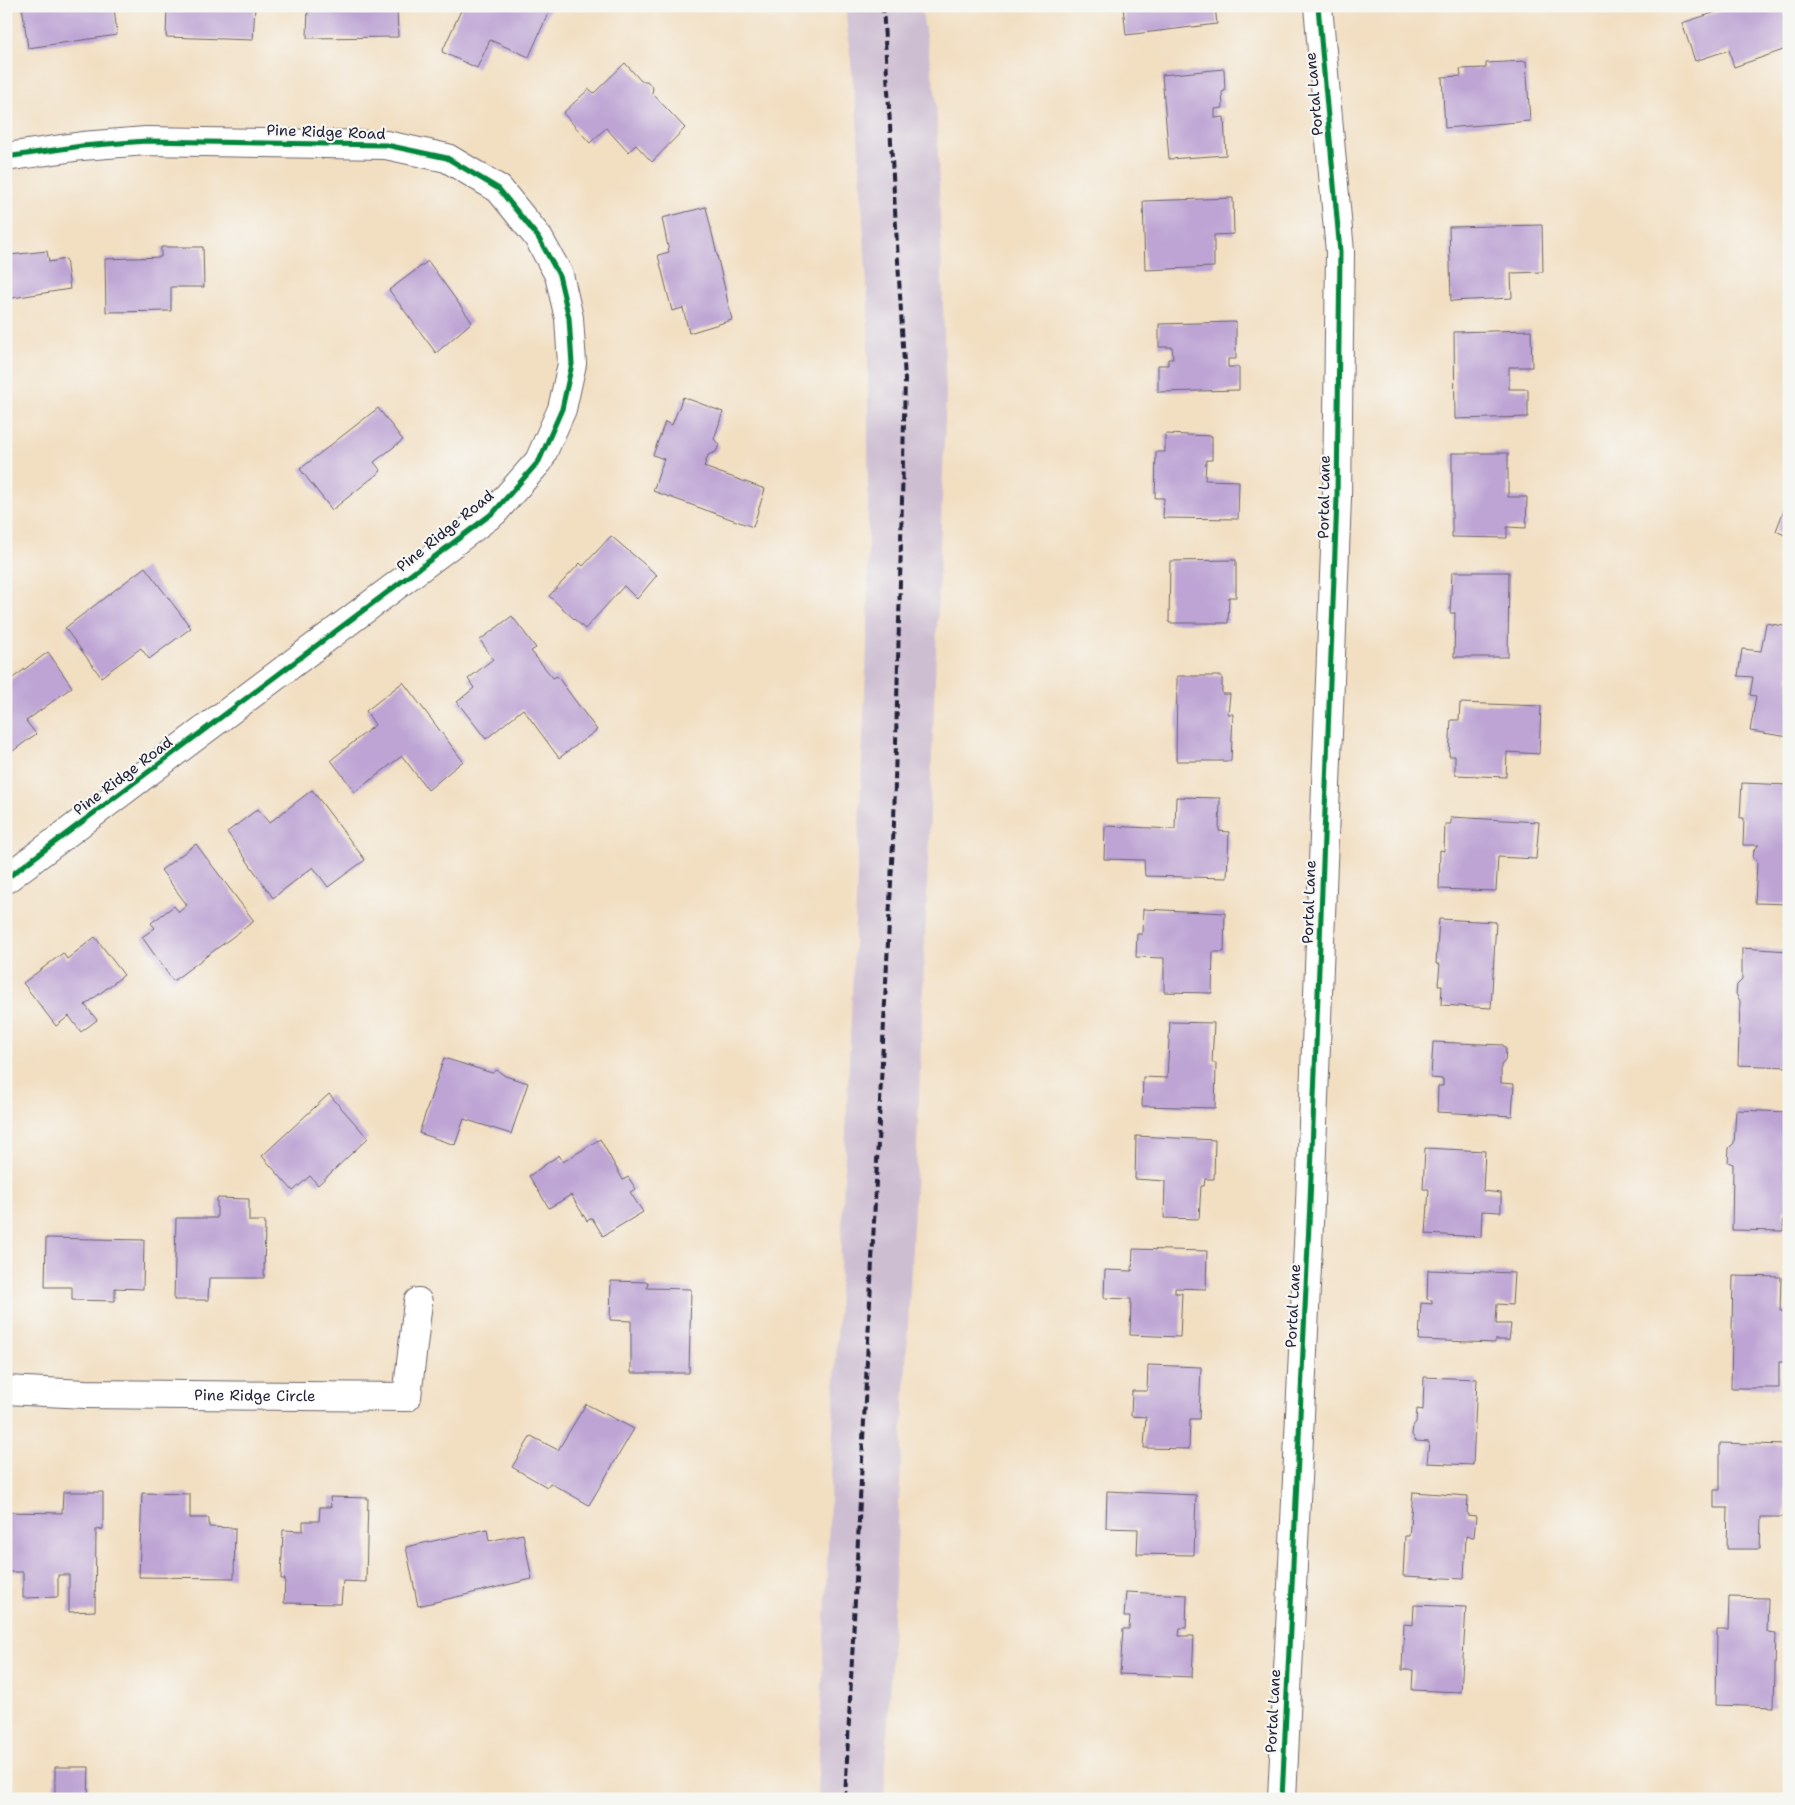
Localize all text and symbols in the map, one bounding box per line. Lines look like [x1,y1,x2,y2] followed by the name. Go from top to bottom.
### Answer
[1300,51,1328,137] street label: Portal Lane
[266,120,387,144] street label: Pine Ridge Road
[1313,455,1335,539] street label: Portal Lane
[392,485,498,576] street label: Pine Ridge Road
[69,732,177,820] street label: Pine Ridge Road
[1298,860,1320,944] street label: Portal Lane
[1281,1264,1305,1348] street label: Portal Lane
[194,1385,316,1406] street label: Pine Ridge Circle
[1261,1669,1285,1753] street label: Portal Lane

